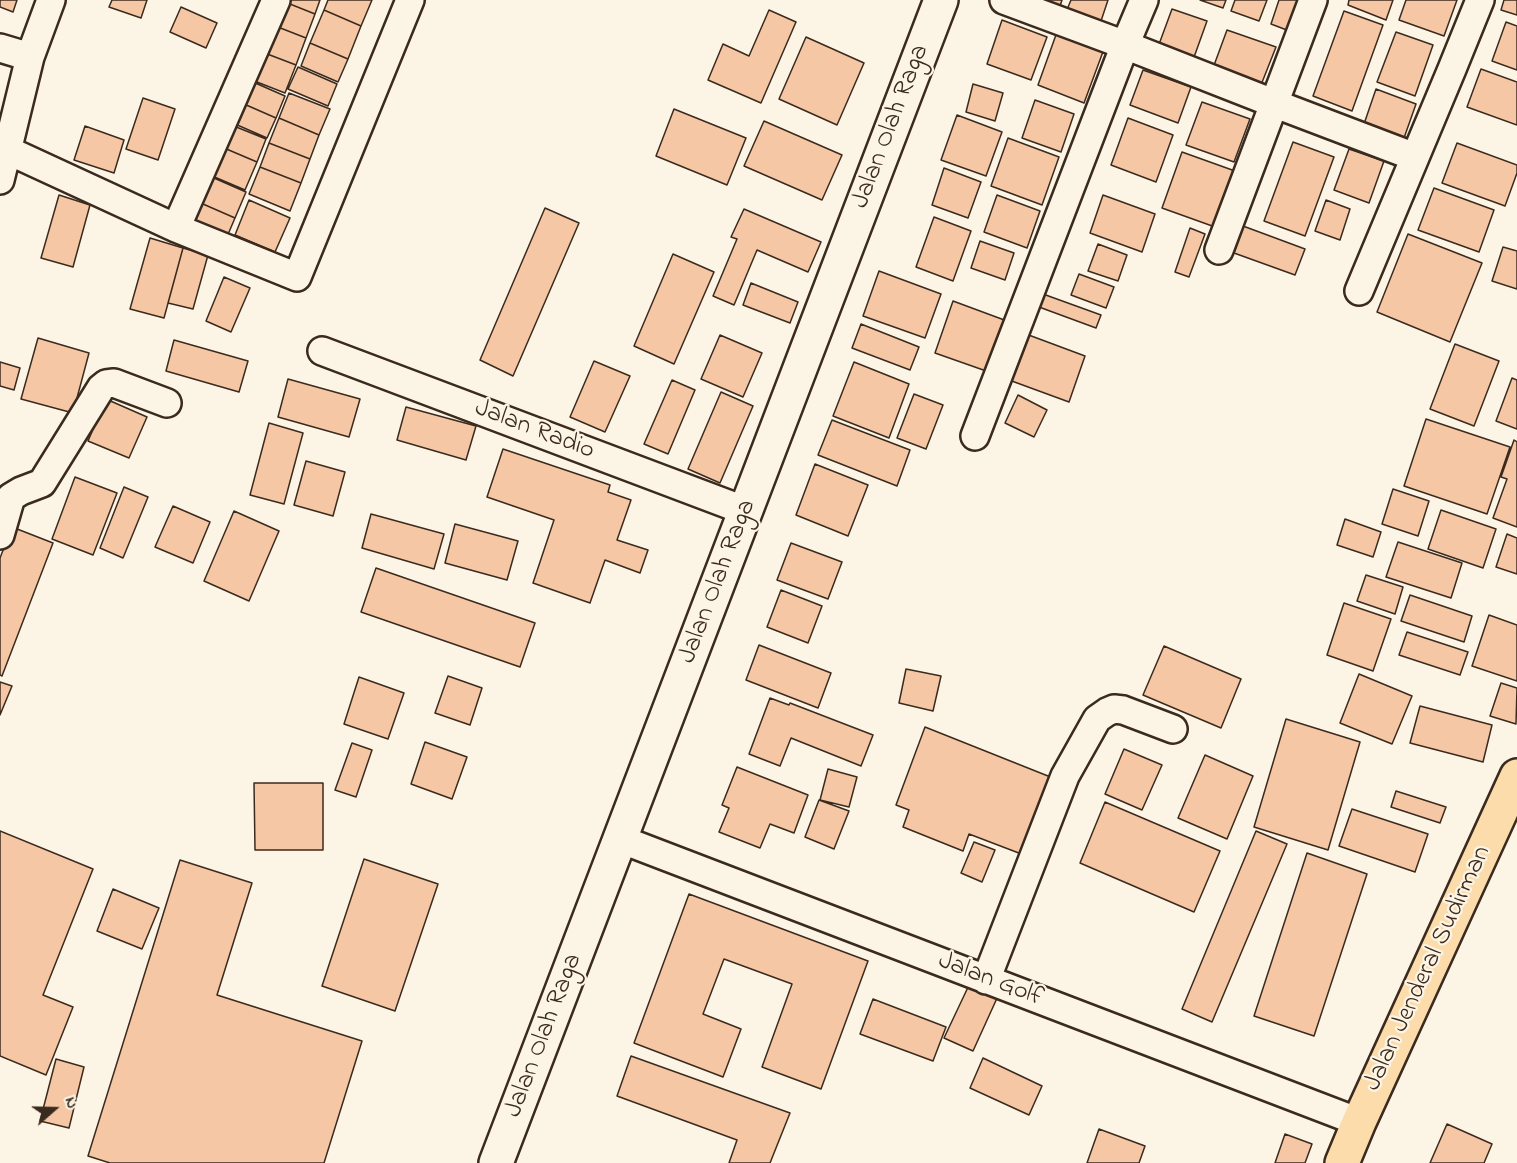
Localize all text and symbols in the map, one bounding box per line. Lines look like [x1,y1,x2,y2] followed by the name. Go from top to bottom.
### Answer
[846,41,938,213] street label: Jalan Olah Raga
[470,394,598,468] street label: Jalan Radio
[673,496,765,668] street label: Jalan Olah Raga
[1359,842,1499,1096] street label: Jalan Jenderal Sudirman
[933,947,1047,1015] street label: Jalan Golf
[499,950,591,1122] street label: Jalan Olah Raga
[24,1079,84,1139] north arrow
[58,1094,84,1112] text: N

